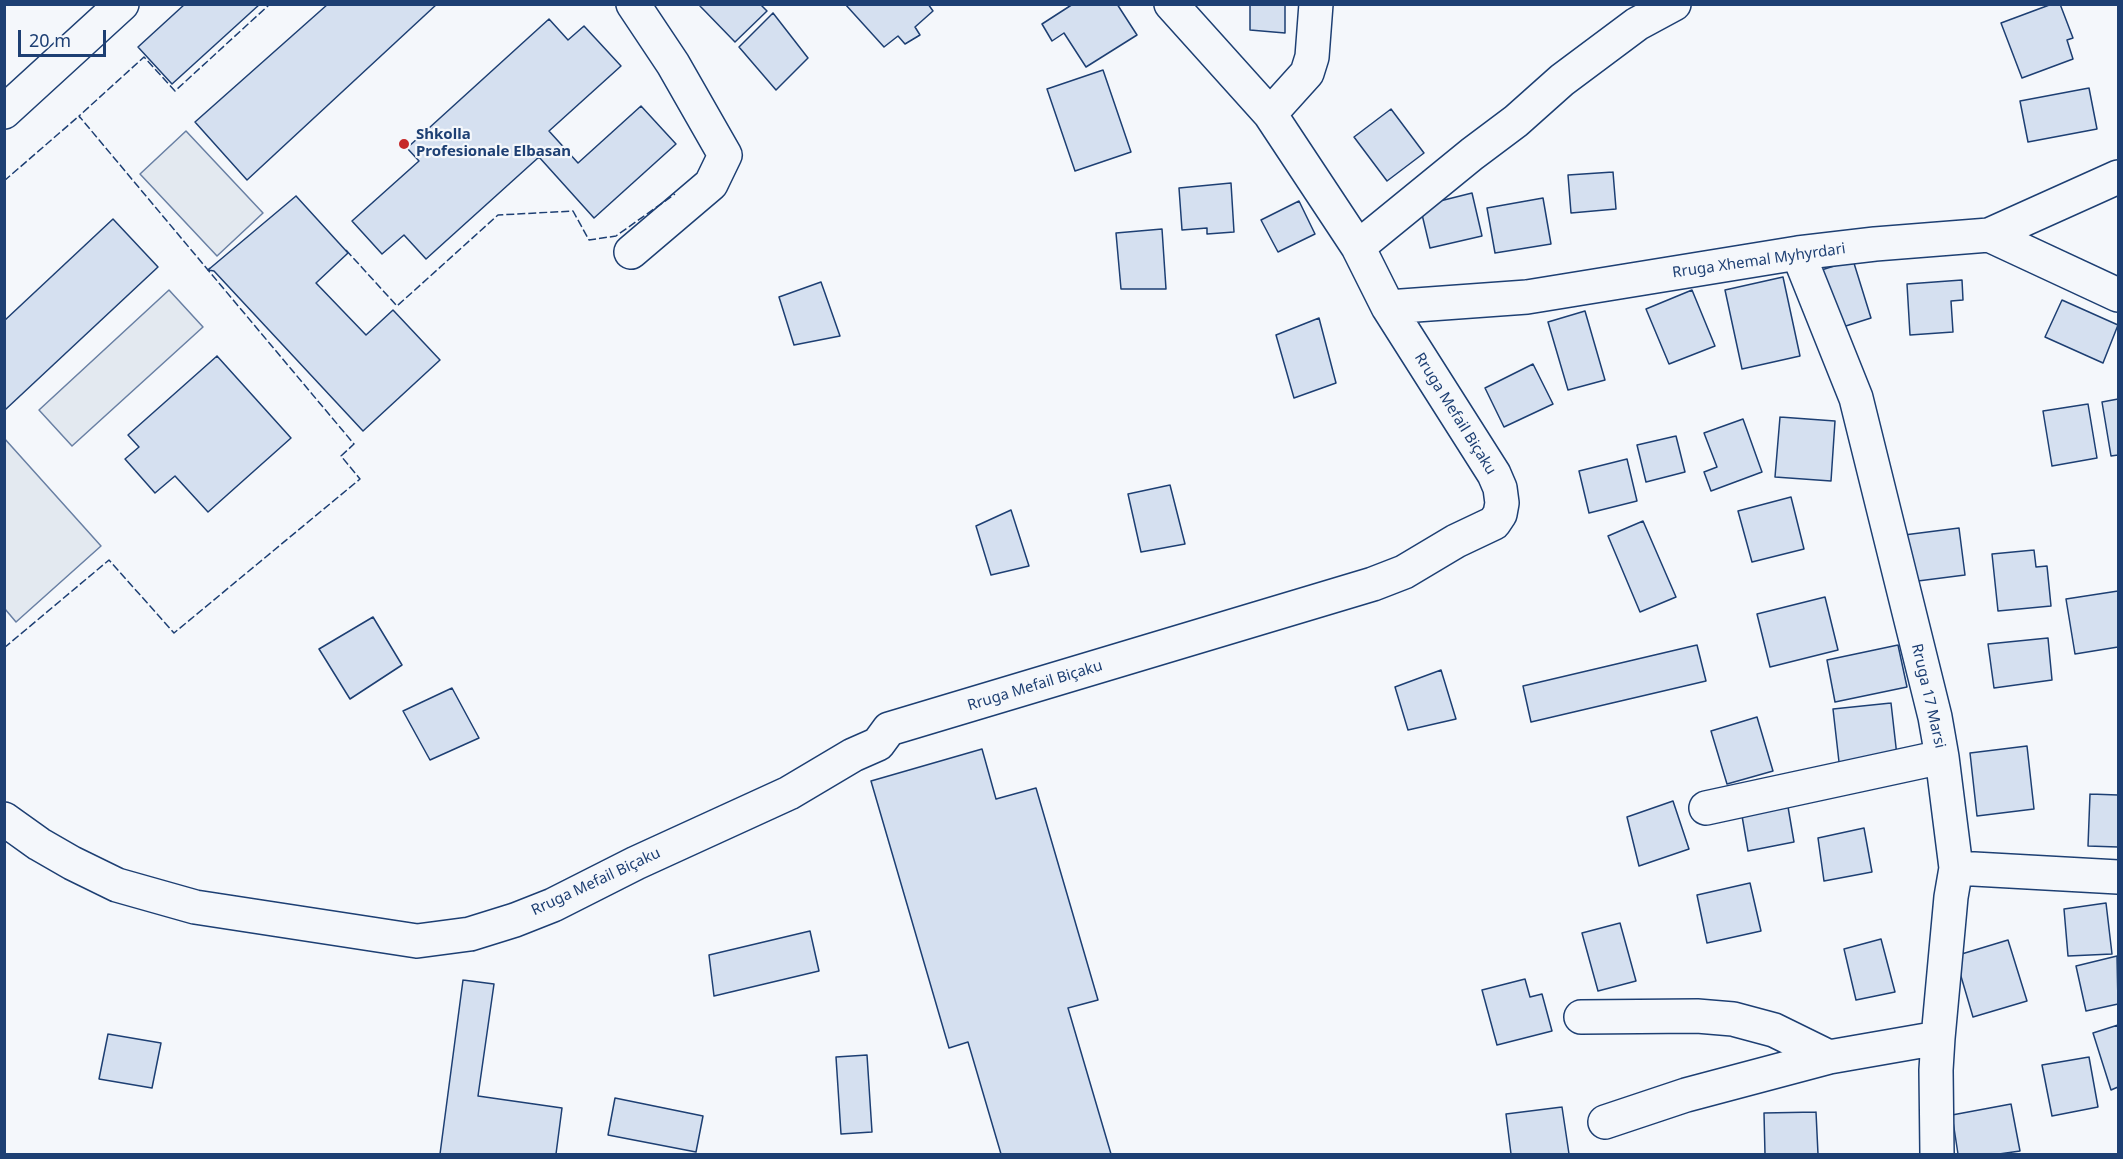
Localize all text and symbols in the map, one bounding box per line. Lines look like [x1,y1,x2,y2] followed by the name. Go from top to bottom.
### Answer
[21,18,110,56] scale bar
[29,28,71,52] text: 20 m
[416,126,571,161] place label: Shkolla Profesionale Elbasan
[397,137,411,151] marker: Shkolla Profesionale Elbasan
[1671,240,1847,282] street label: Rruga Xhemal Myhyrdari
[1410,350,1500,478] street label: Rruga Mefail Biçaku
[1907,642,1949,750] street label: Rruga 17 Marsi
[965,657,1105,715] street label: Rruga Mefail Biçaku
[529,844,663,920] street label: Rruga Mefail Biçaku

